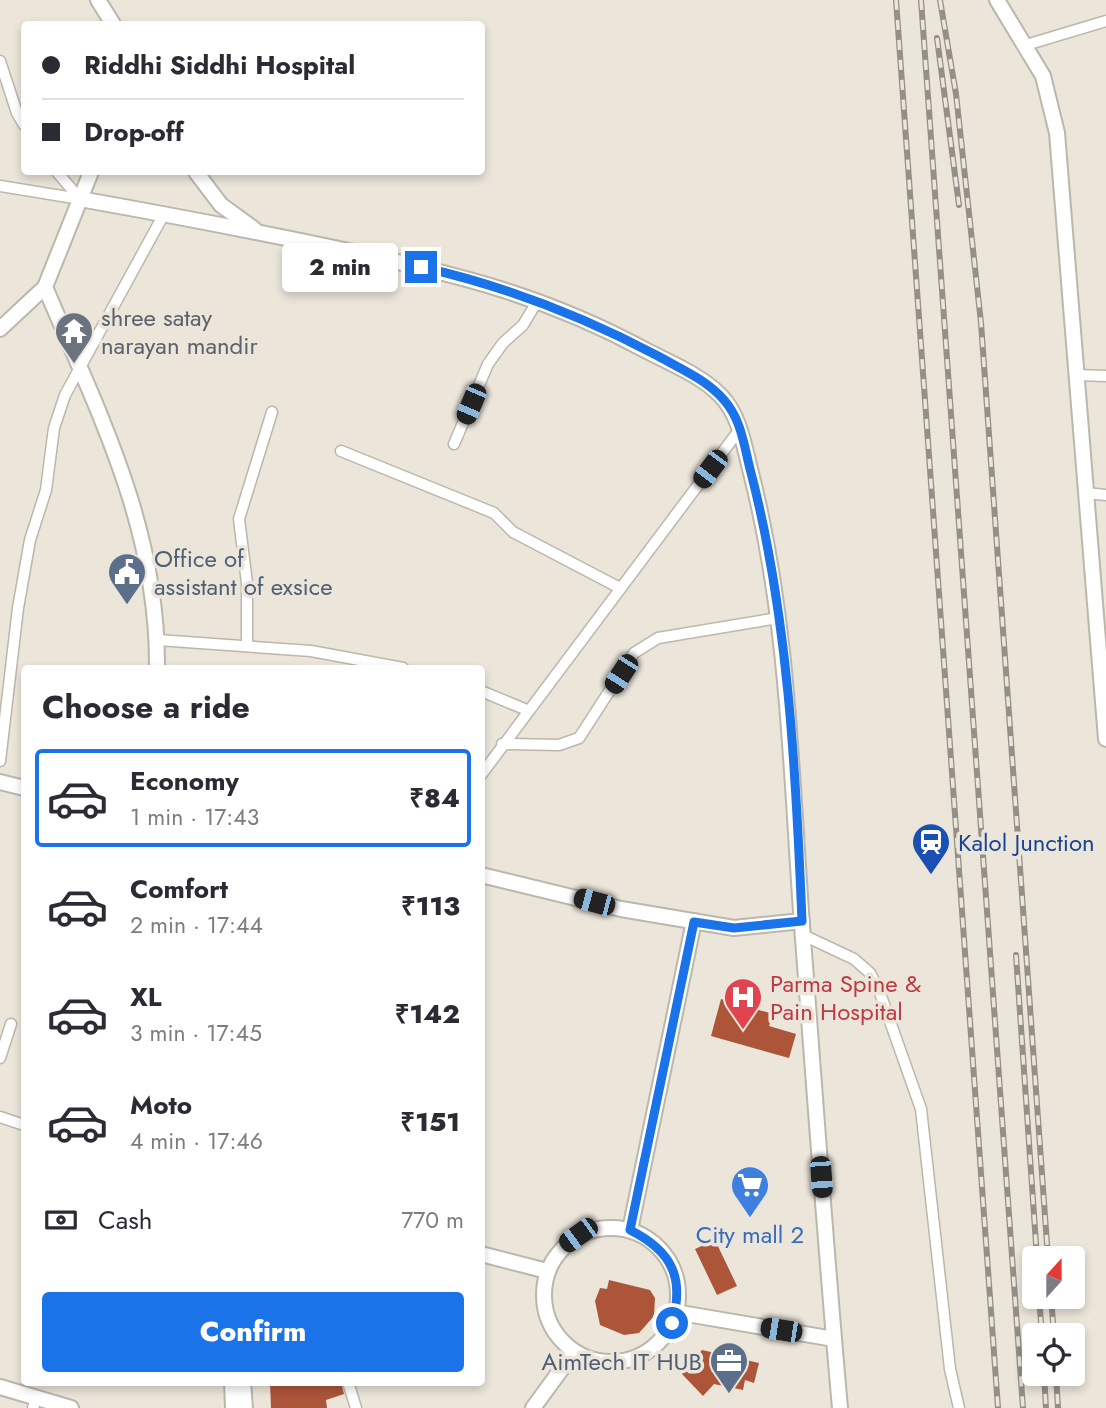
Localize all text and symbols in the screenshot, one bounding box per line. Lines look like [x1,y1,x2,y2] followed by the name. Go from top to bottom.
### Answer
[84,46,355,84] text: Riddhi Siddhi Hospital
[84,113,184,151] text: Drop-off
[281,243,396,292] callout: 2 min
[309,250,371,284] text: 2 min
[405,251,437,283] route end
[101,300,258,363] place label: shree satay narayan mandir
[53,310,95,365] temple icon: shree satay narayan mandir
[454,381,489,427] car
[689,446,732,492] car
[154,541,333,604] place label: Office of assistant of exsice
[106,551,148,606] public building icon: Office of assistant of exsice
[601,651,642,697] car
[42,684,250,730] text: Choose a ride
[130,762,239,800] text: Economy
[46,767,109,830] icon: car
[409,779,460,817] text: ₹84
[130,800,259,834] text: 1 min · 17:43
[910,821,952,876] station icon: Kalol Junction
[958,825,1095,860] place label: Kalol Junction
[130,870,228,908] text: Comfort
[46,875,109,938] icon: car
[571,886,618,918] car
[401,887,460,925] text: ₹113
[130,908,263,942] text: 2 min · 17:44
[770,966,921,1029] place label: Parma Spine & Pain Hospital
[722,976,764,1031] hospital icon: Parma Spine & Pain Hospital
[130,978,162,1016] text: XL
[46,983,109,1046] icon: car
[395,995,460,1033] text: ₹142
[130,1016,262,1050] text: 3 min · 17:45
[130,1086,192,1124] text: Moto
[46,1091,109,1154] icon: car
[400,1103,460,1141] text: ₹151
[130,1124,263,1158] text: 4 min · 17:46
[810,1155,833,1199] car
[729,1164,771,1219] supermarket icon: City mall 2
[42,1201,80,1239] icon: cash
[98,1201,152,1239] text: Cash
[401,1203,464,1237] text: 770 m
[555,1214,602,1256] car
[696,1217,804,1252] place label: City mall 2
[1022,1246,1085,1309] north arrow
[1022,1246,1085,1386] map controls
[42,1292,464,1372] button: Confirm
[656,1307,688,1339] route start
[759,1316,804,1344] car
[1022,1323,1085,1386] button: locate
[708,1340,750,1395] office icon: AimTech IT HUB
[541,1344,702,1379] place label: AimTech IT HUB

